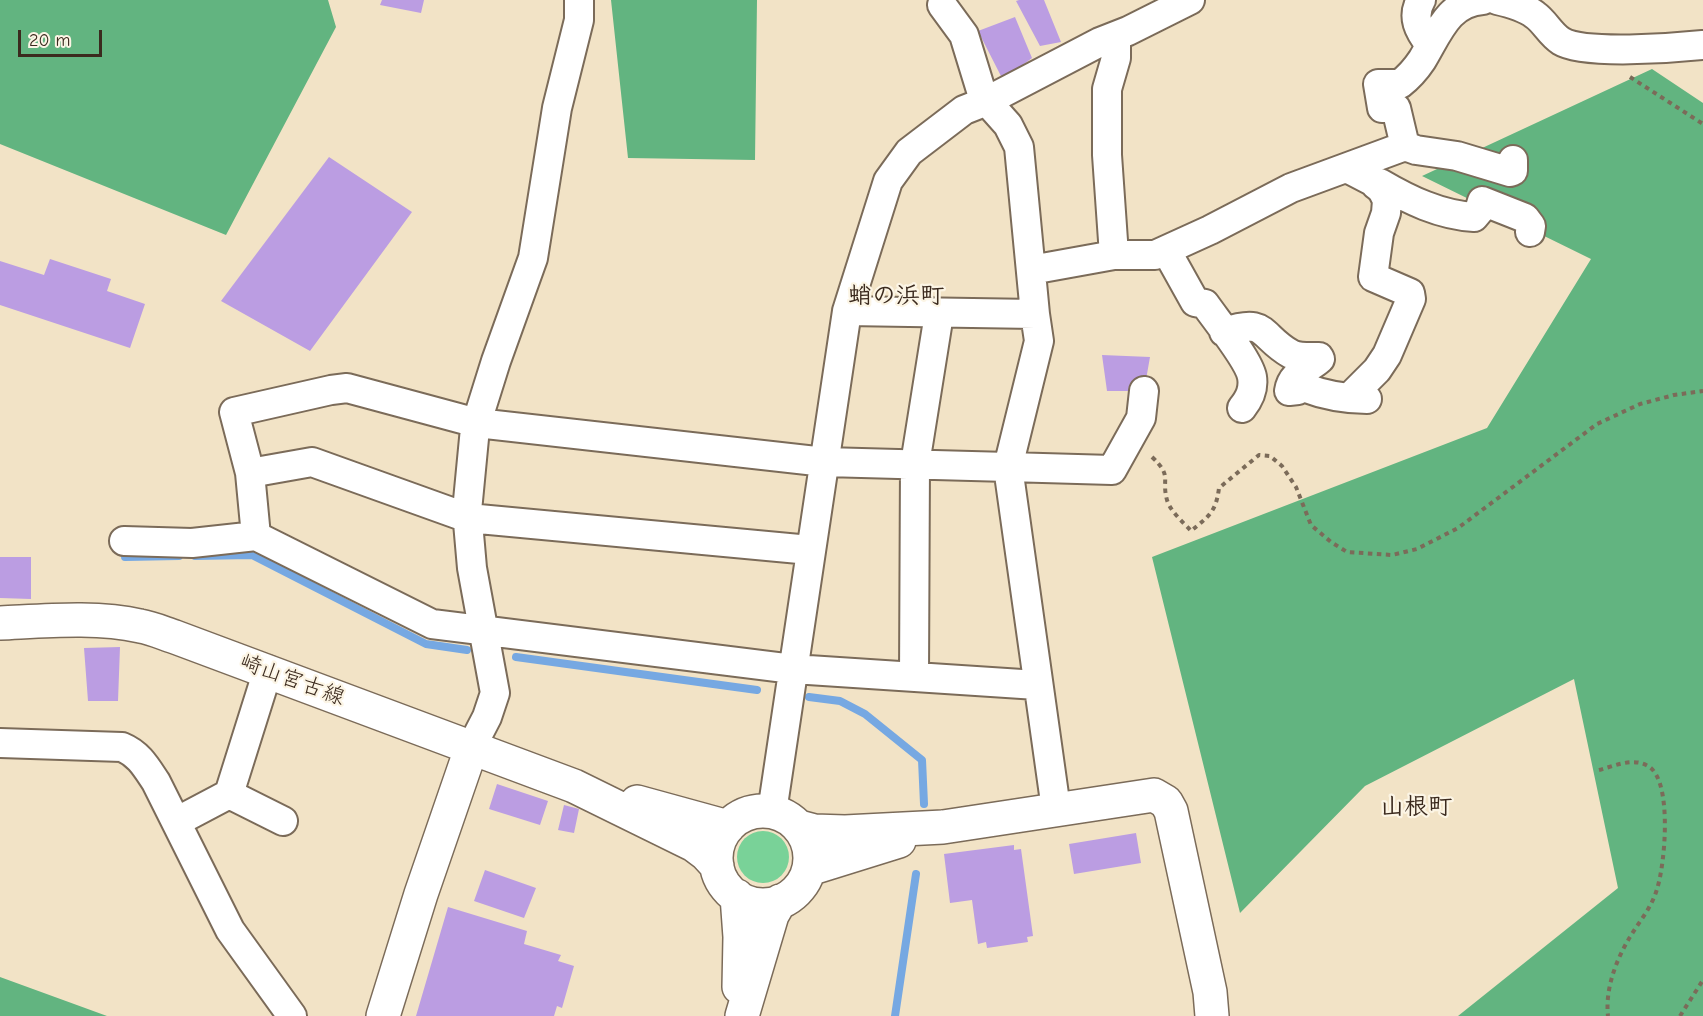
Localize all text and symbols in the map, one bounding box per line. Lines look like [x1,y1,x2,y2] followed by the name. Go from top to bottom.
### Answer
[21,18,105,56] scale bar
[29,30,70,51] text: 20 m
[848,282,944,310] district label: 蛸の浜町
[236,649,348,711] street label: 崎山宮古線
[1380,793,1452,821] district label: 山根町

